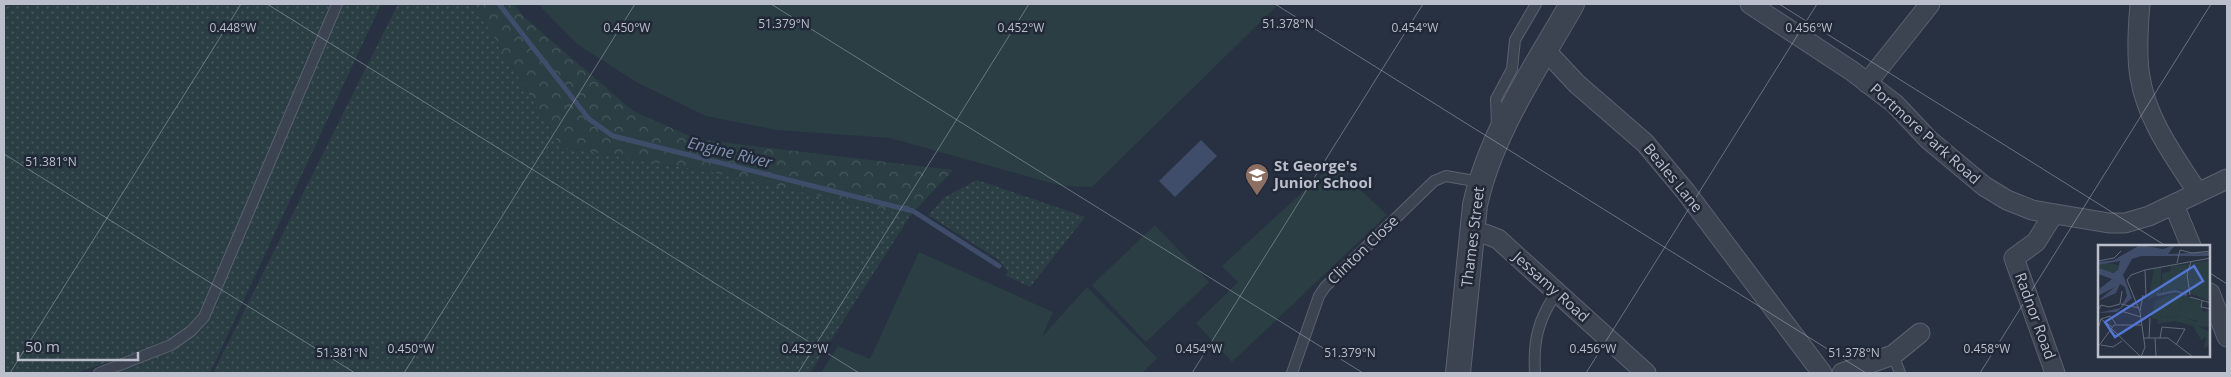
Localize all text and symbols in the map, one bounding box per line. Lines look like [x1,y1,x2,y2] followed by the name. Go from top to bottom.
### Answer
[758,15,810,32] text: 51.379°N
[1262,15,1314,32] text: 51.378°N
[210,19,256,36] text: 0.448°W
[604,19,650,36] text: 0.450°W
[998,19,1044,36] text: 0.452°W
[1392,19,1438,36] text: 0.454°W
[1786,19,1832,36] text: 0.456°W
[1866,78,1985,188] street label: Portmore Park Road
[686,131,775,173] water label: Engine River
[1640,139,1708,216] street label: Beales Lane
[25,153,77,170] text: 51.381°N
[1272,155,1372,192] place label: St George's Junior School
[1244,162,1270,196] school or university icon: St George's Junior School
[1456,186,1488,288] street label: Thames Street
[1322,210,1402,288] street label: Clinton Close
[1508,245,1594,326] street label: Jessamy Road
[2098,245,2211,357] inset map
[2011,270,2061,362] street label: Radnor Road
[18,330,138,362] scale bar
[25,336,60,356] text: 50 m
[388,340,434,357] text: 0.450°W
[782,340,828,357] text: 0.452°W
[1176,340,1222,357] text: 0.454°W
[1570,340,1616,357] text: 0.456°W
[1964,340,2010,357] text: 0.458°W
[316,344,368,361] text: 51.381°N
[1324,344,1376,361] text: 51.379°N
[1828,344,1880,361] text: 51.378°N

